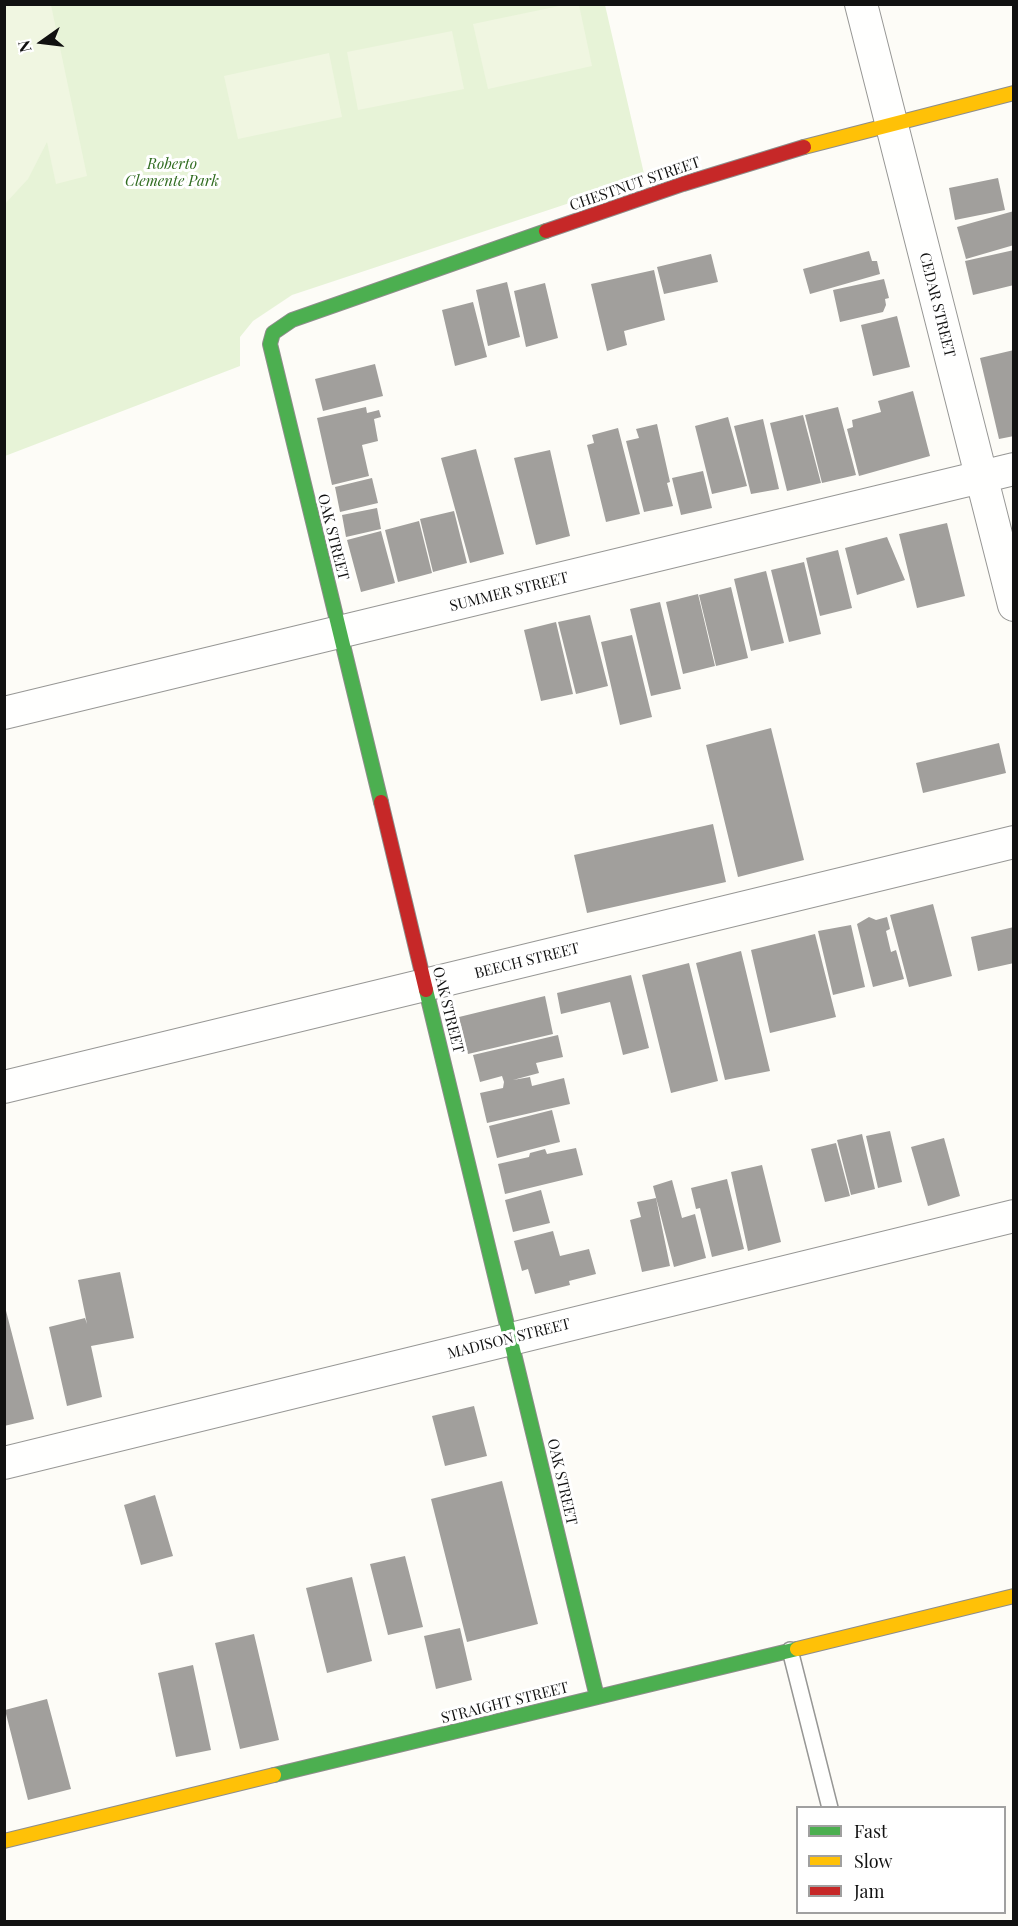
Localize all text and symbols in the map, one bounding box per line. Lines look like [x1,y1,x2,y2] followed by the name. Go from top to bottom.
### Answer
[12,12,72,72] north arrow
[12,38,36,55] text: N
[567,153,703,215] street label: CHESTNUT STREET
[125,155,219,190] park label: Roberto Clemente Park
[915,251,959,359] street label: CEDAR STREET
[314,492,352,582] street label: OAK STREET
[448,569,570,615] street label: SUMMER STREET
[473,939,581,983] street label: BEECH STREET
[429,965,467,1055] street label: OAK STREET
[446,1315,572,1363] street label: MADISON STREET
[543,1437,581,1527] street label: OAK STREET
[439,1678,571,1728] street label: STRAIGHT STREET
[796,1806,1006,1914] legend
[854,1819,887,1843] text: Fast
[854,1849,892,1873] text: Slow
[854,1879,884,1903] text: Jam

